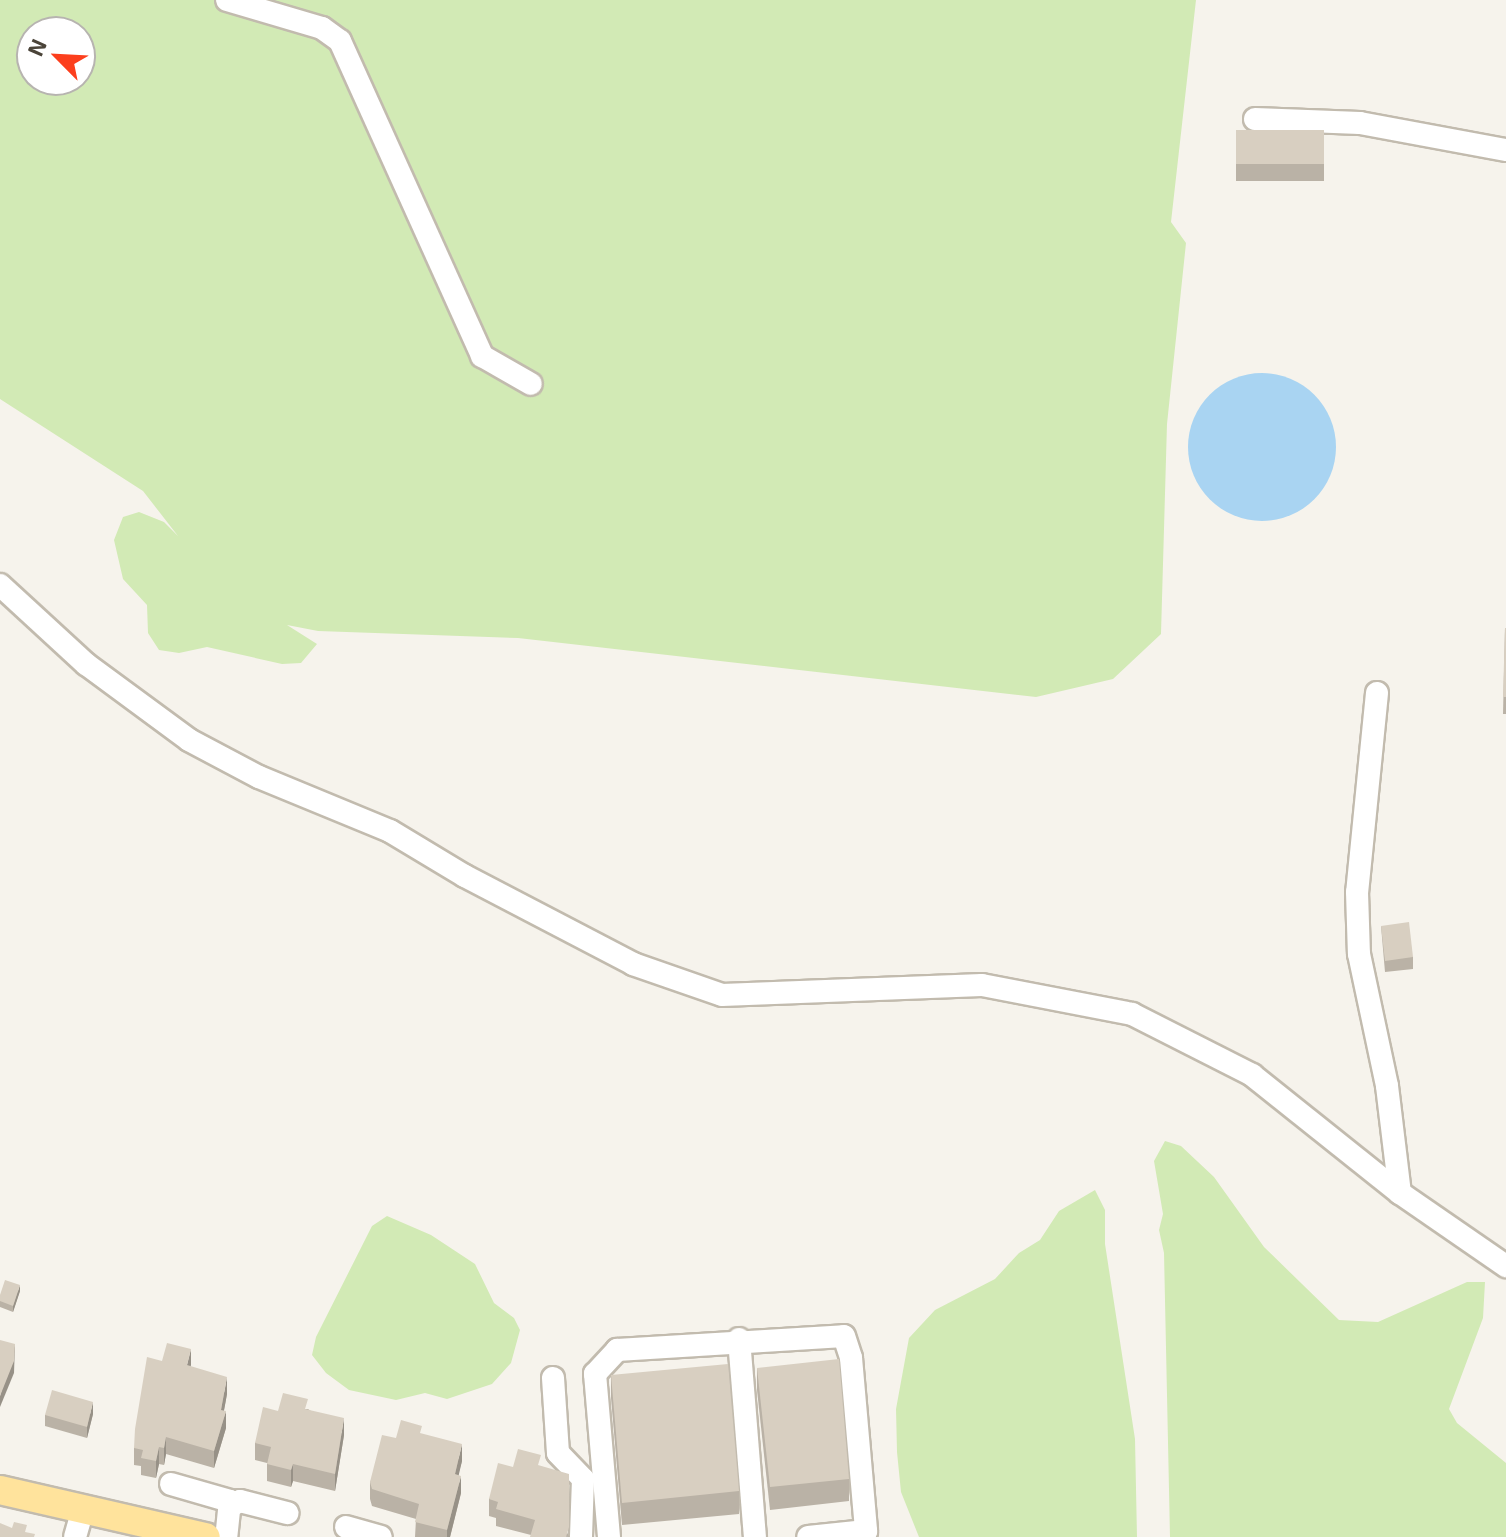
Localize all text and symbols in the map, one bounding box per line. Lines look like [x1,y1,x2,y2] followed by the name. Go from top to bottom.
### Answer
[16,16,96,96] north arrow
[21,35,51,60] text: N

